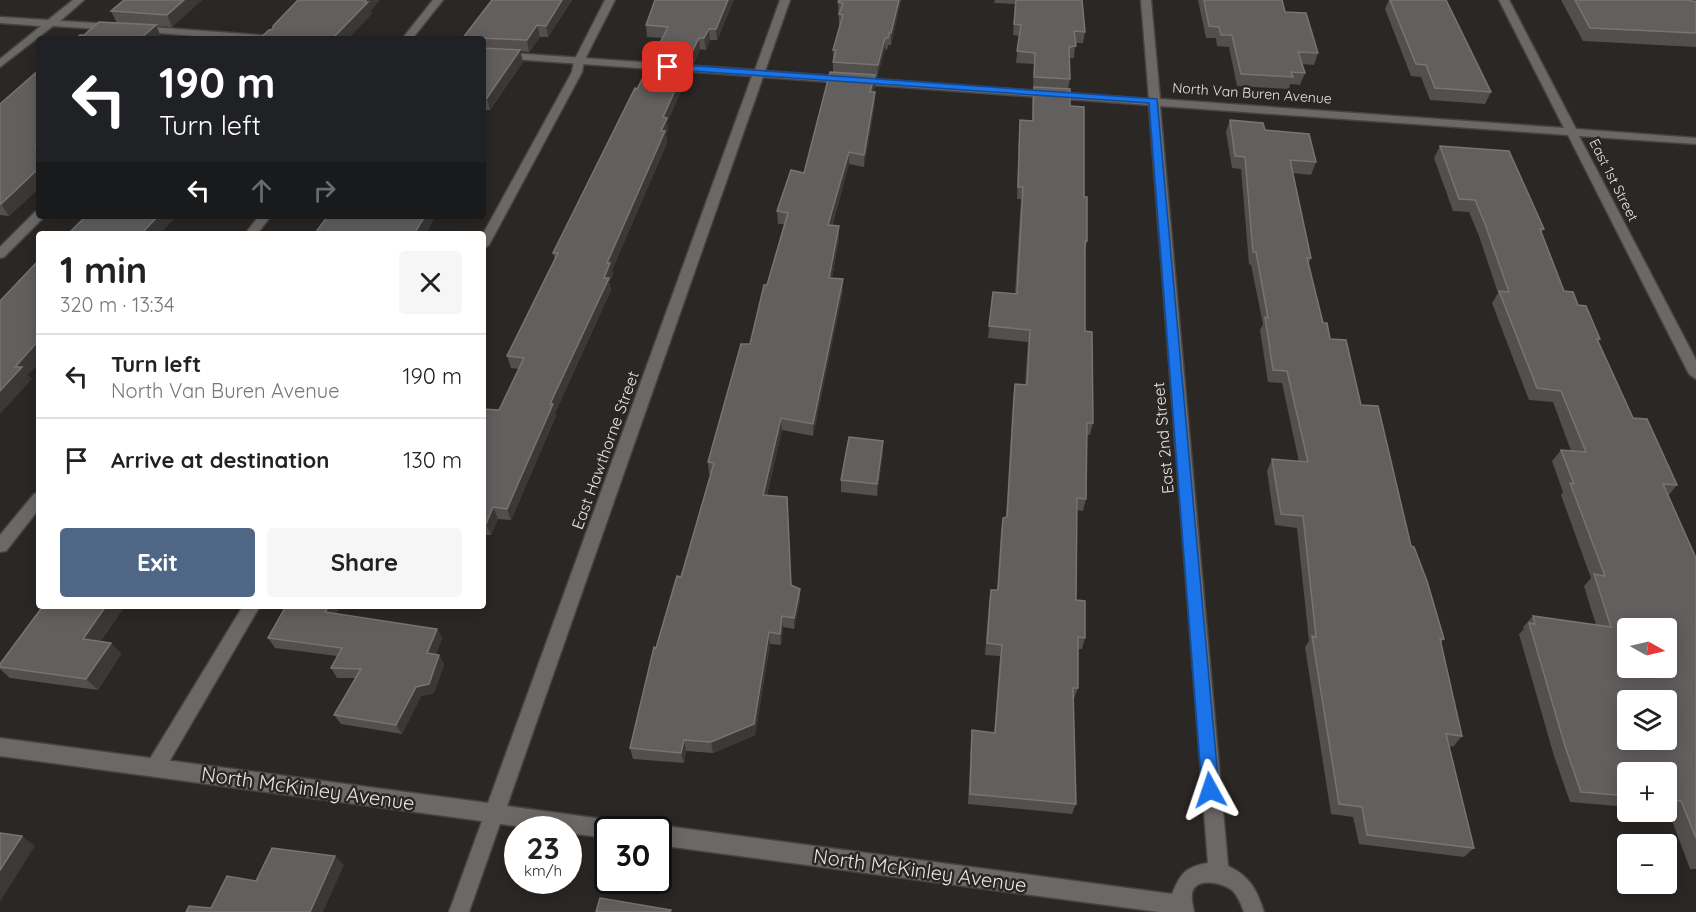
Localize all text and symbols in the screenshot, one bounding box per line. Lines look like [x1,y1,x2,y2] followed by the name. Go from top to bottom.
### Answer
[642,41,693,92] pin
[651,50,684,83] icon: arrive
[159,56,275,109] text: 190 m
[60,60,138,138] icon: left
[1172,78,1332,108] street label: North Van Buren Avenue
[159,108,261,142] text: Turn left
[1586,136,1643,224] street label: East 1st Street
[182,174,215,207] icon: left
[245,174,278,207] icon: ahead
[308,174,341,207] icon: right
[60,247,147,292] text: 1 min
[399,251,462,314] button: close
[60,292,175,317] text: 320 m · 13:34
[111,350,201,378] text: Turn left
[60,360,93,393] icon: left
[402,362,462,390] text: 190 m
[567,368,643,532] street label: East Hawthorne Street
[111,378,340,403] text: North Van Buren Avenue
[1148,381,1178,495] street label: East 2nd Street
[60,444,93,477] icon: arrive
[111,446,329,474] text: Arrive at destination
[403,446,462,474] text: 130 m
[60,528,255,597] button: Exit
[267,528,462,597] button: Share
[1617,618,1677,678] north arrow
[1617,618,1677,894] map controls
[1617,690,1677,750] button: layers
[1178,758,1242,822] position arrow
[200,761,416,815] street label: North McKinley Avenue
[1617,762,1677,822] button: +
[594,816,672,894] speed limit sign: 30
[526,829,560,867] text: 23
[1617,834,1677,894] button: −
[812,843,1028,897] street label: North McKinley Avenue
[524,861,562,880] text: km/h

